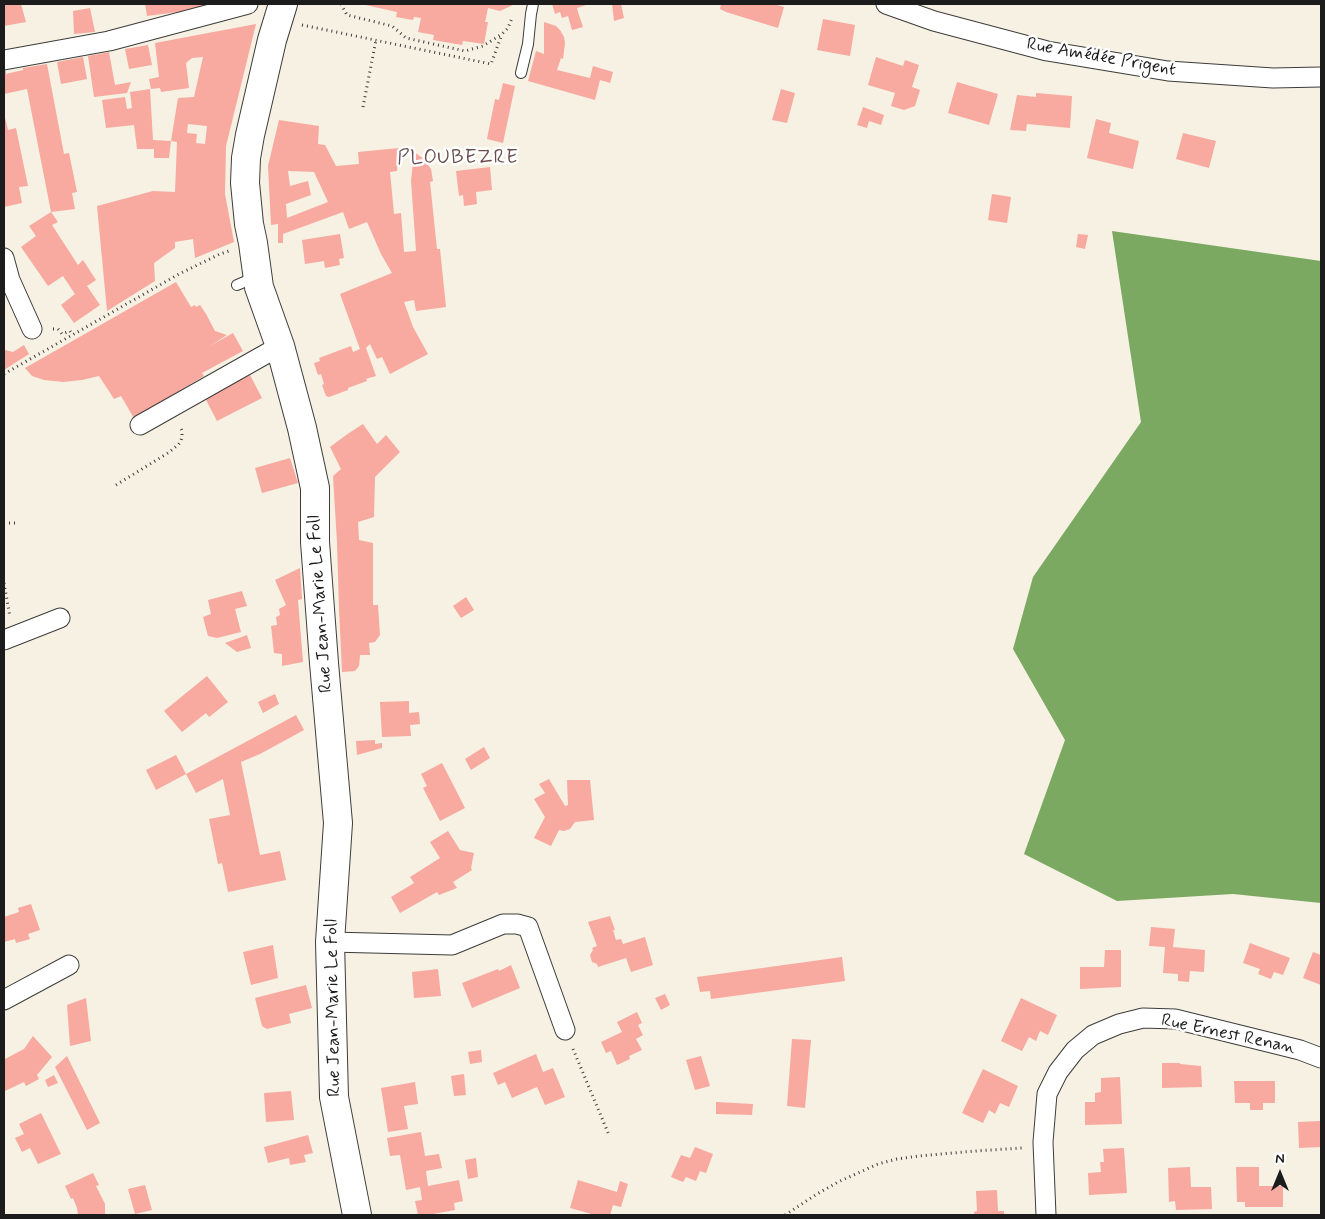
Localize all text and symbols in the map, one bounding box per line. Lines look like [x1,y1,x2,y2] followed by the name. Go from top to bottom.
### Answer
[1025,34,1177,82] street label: Rue Amédée Prigent
[397,147,519,171] district label: PLOUBEZRE
[304,515,338,693] street label: Rue Jean-Marie Le Foll
[322,919,346,1097] street label: Rue Jean-Marie Le Foll
[1159,1010,1297,1060] street label: Rue Ernest Renan
[1255,1149,1305,1199] north arrow
[1275,1150,1285,1168] text: N

